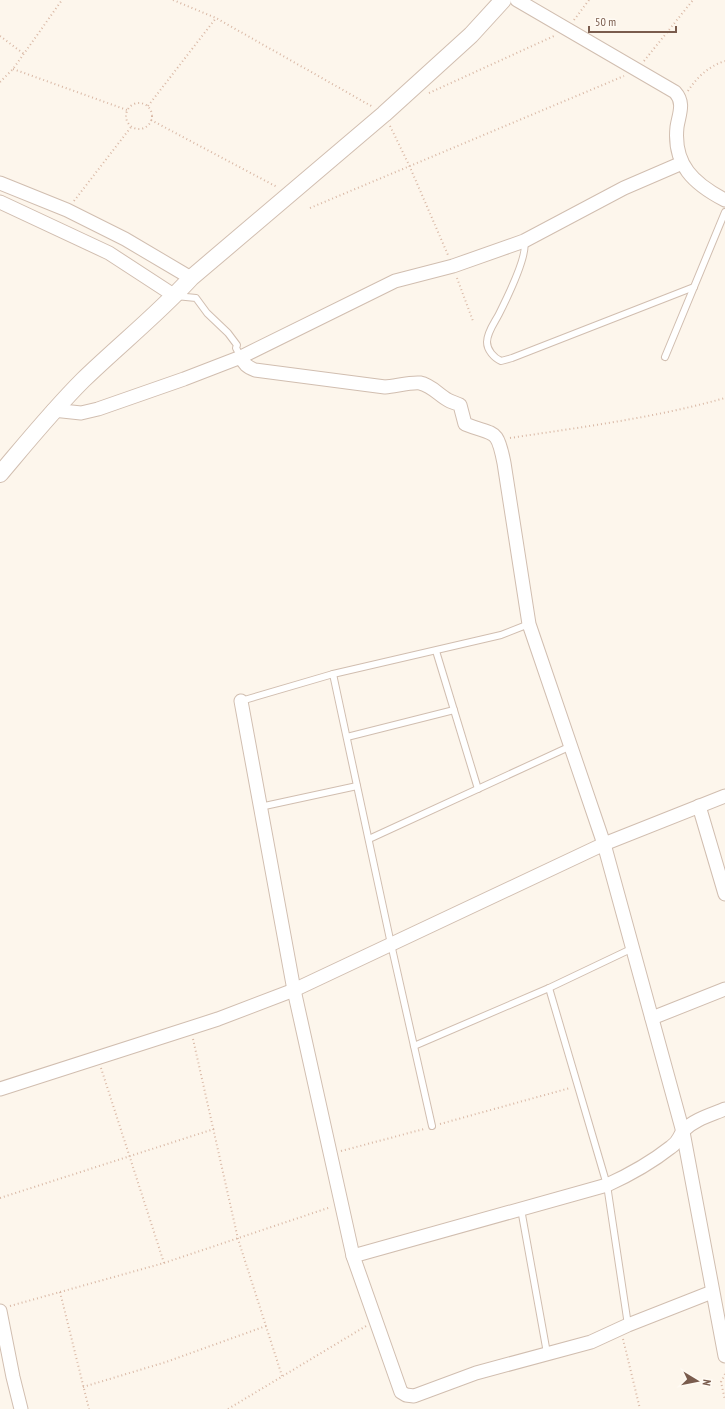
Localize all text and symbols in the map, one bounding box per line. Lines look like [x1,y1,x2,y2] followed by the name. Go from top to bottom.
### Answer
[589,8,676,34] scale bar
[595,14,616,29] text: 50 m
[677,1361,717,1401] north arrow
[699,1379,714,1387] text: N

